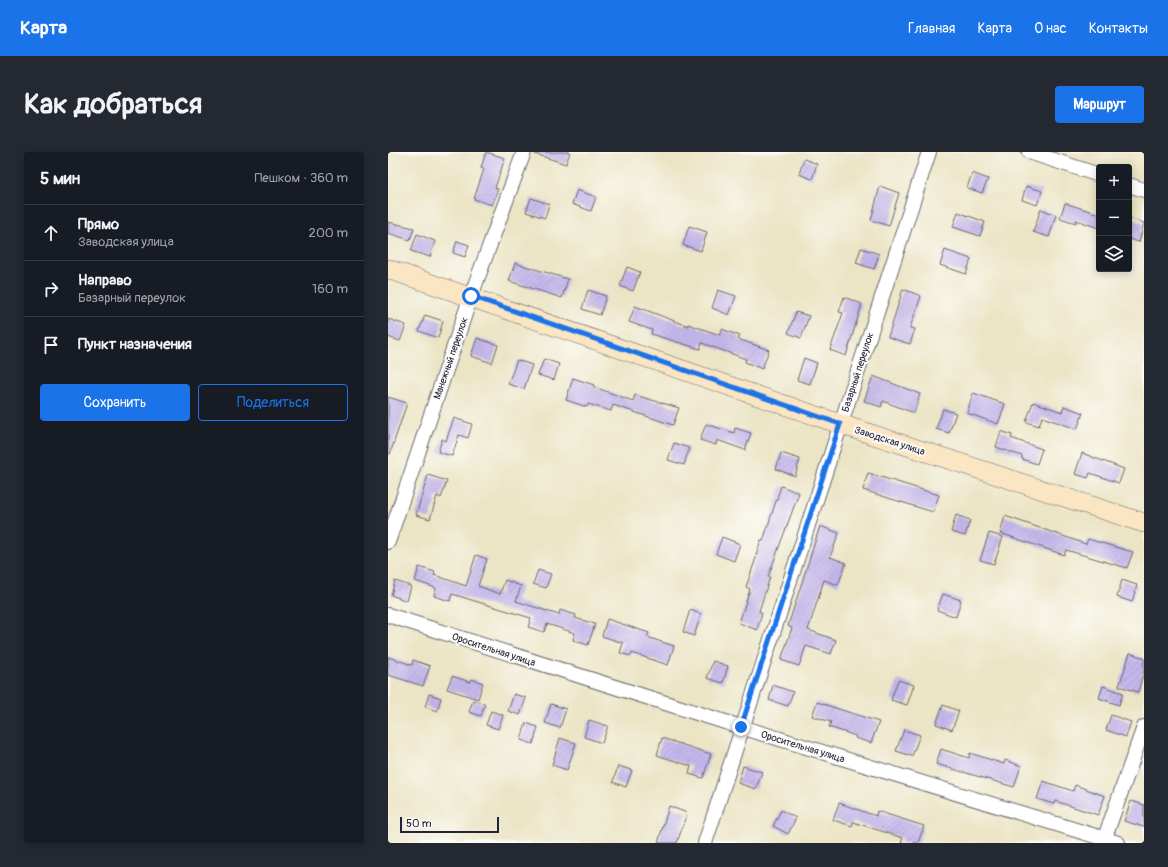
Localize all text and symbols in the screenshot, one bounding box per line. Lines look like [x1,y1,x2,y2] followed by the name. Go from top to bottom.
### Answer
[20,16,67,40] text: Карта
[908,20,955,37] text: Главная
[977,20,1012,37] text: Карта
[1034,20,1067,37] text: О нас
[1089,20,1148,37] text: Контакты
[1055,86,1144,123] button: Маршрут
[24,87,202,122] text: Как добраться
[1096,164,1132,272] map controls
[1096,164,1132,200] button: +
[40,168,80,189] text: 5 мин
[254,170,348,186] text: Пешком · 360 m
[1096,200,1132,236] button: −
[78,215,119,234] text: Прямо
[40,222,62,244] icon: ahead
[309,225,348,241] text: 200 m
[78,234,174,250] text: Заводская улица
[1096,236,1132,272] button: layers
[78,271,132,290] text: Направо
[40,278,62,300] icon: right
[312,281,348,297] text: 160 m
[462,287,480,305] route start
[78,290,186,306] text: Базарный переулок
[431,316,471,401] street label: Манежный переулок
[839,331,876,414] street label: Базарный переулок
[40,334,62,356] icon: arrive
[78,335,192,354] text: Пункт назначения
[40,384,190,421] button: Сохранить
[198,384,348,421] button: Поделиться
[853,424,927,458] street label: Заводская улица
[450,631,537,669] street label: Оросительная улица
[732,718,750,736] route end
[759,728,846,766] street label: Оросительная улица
[400,815,499,834] scale bar
[406,817,432,830] text: 50 m

